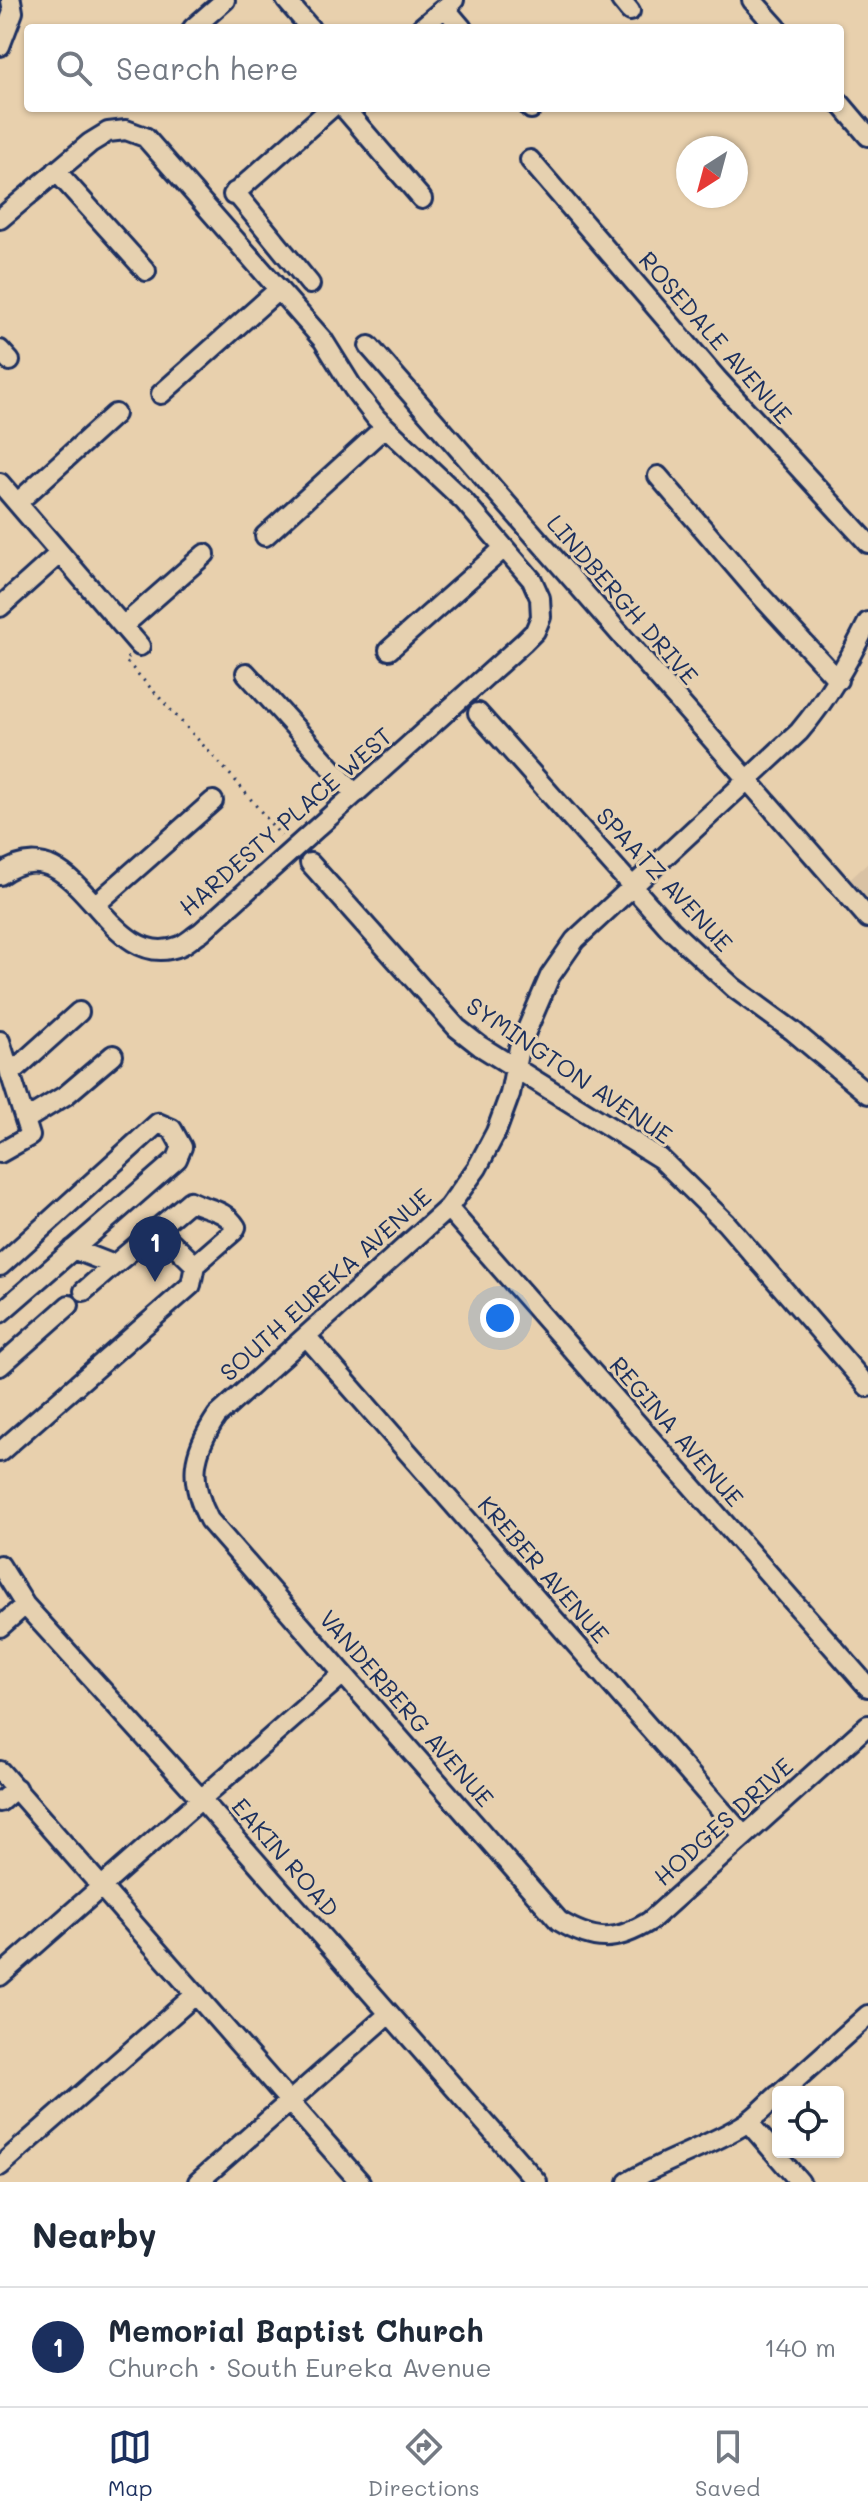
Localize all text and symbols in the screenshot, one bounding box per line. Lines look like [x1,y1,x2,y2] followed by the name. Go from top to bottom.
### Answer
[24,24,844,112] search box
[52,46,96,90] icon: search
[116,48,299,88] text: Search here
[676,136,748,208] north arrow
[633,244,799,430] street label: ROSEDALE AVENUE
[541,508,706,691] street label: LINDBERGH DRIVE
[172,720,398,922] street label: HARDESTY PLACE WEST
[590,800,740,958] street label: SPAATZ AVENUE
[461,989,679,1150] street label: SYMINGTON AVENUE
[213,1181,437,1387] street label: SOUTH EUREKA AVENUE
[129,1216,181,1282] pin: 1
[480,1298,520,1338] your location
[603,1349,751,1513] street label: REGINA AVENUE
[472,1489,617,1649] street label: KREBER AVENUE
[313,1603,501,1813] street label: VANDERBERG AVENUE
[647,1750,799,1892] street label: HODGES DRIVE
[226,1791,346,1923] street label: EAKIN ROAD
[772,2086,844,2158] map controls
[772,2086,844,2158] button: locate
[32,2212,157,2257] text: Nearby
[108,2310,483,2350] text: Memorial Baptist Church
[52,2330,64,2364] text: 1
[764,2330,836,2364] text: 140 m
[108,2350,492,2384] text: Church · South Eureka Avenue
[108,2425,153,2502] tab: Map
[368,2425,480,2502] tab: Directions
[695,2425,760,2502] tab: Saved

